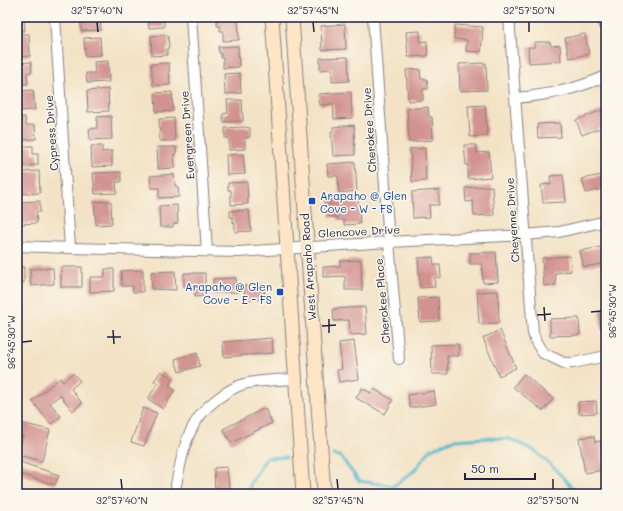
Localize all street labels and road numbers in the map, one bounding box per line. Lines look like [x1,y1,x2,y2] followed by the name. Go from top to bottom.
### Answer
[359,87,379,173] street label: Cherokee Drive
[176,90,198,180] street label: Evergreen Drive
[41,94,61,171] street label: Cypress Drive
[502,177,522,263] street label: Cheyenne Drive
[297,213,319,321] street label: West Arapaho Road
[318,221,401,241] street label: Glencove Drive
[371,258,393,344] street label: Cherokee Place

